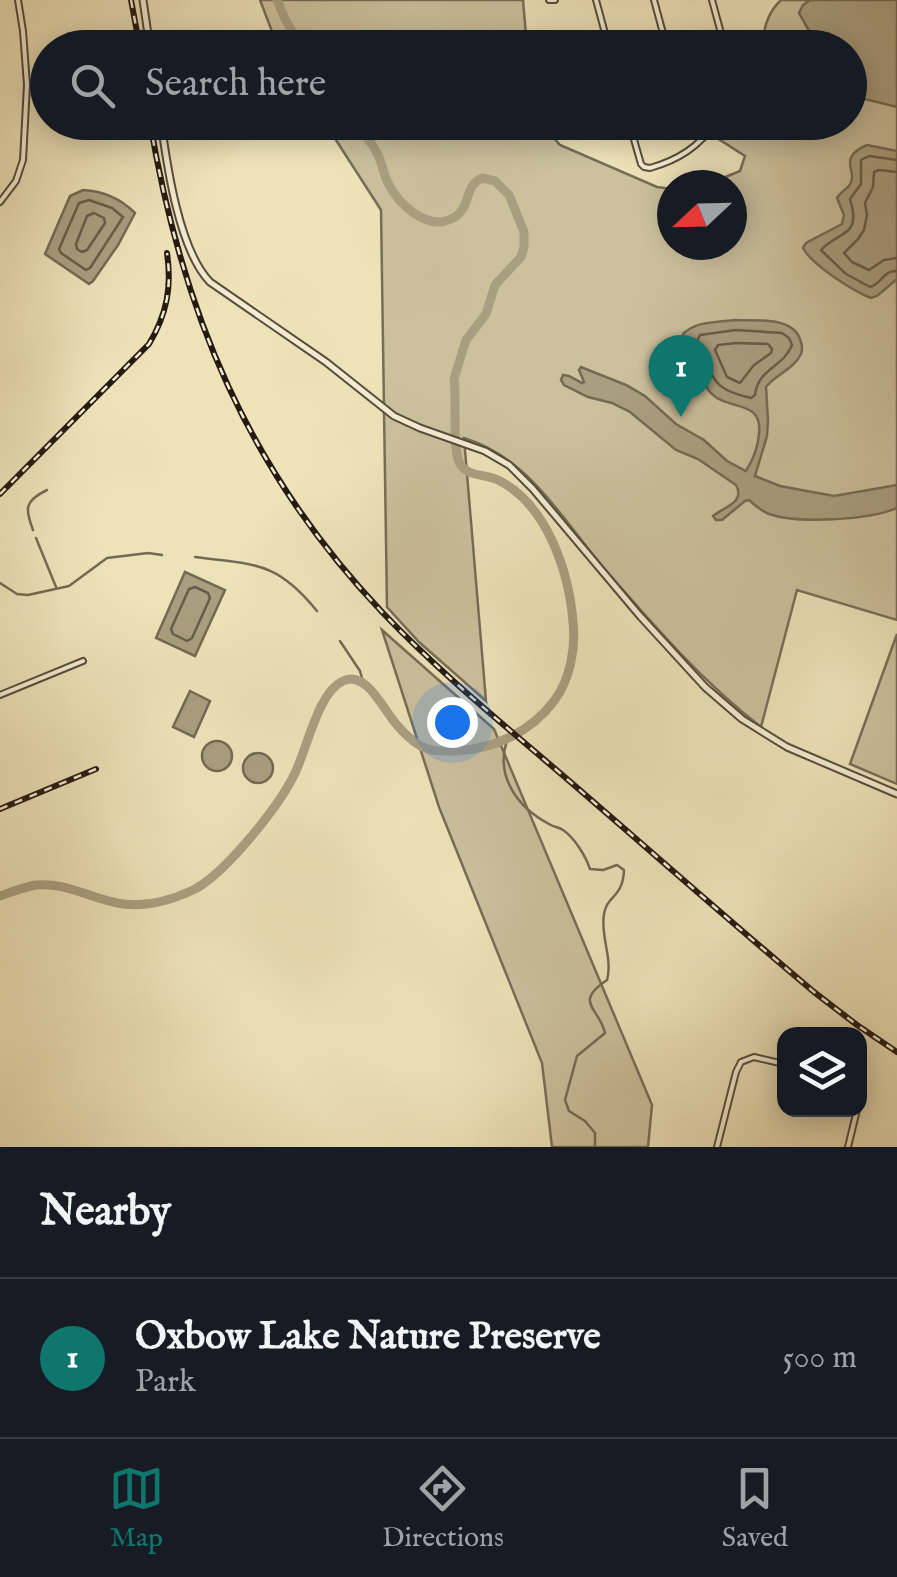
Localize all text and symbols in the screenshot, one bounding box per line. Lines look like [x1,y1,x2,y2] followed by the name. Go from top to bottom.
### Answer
[30,30,867,140] search box
[65,58,120,113] icon: search
[145,61,326,109] text: Search here
[657,170,747,260] north arrow
[648,334,714,417] pin: 1
[427,697,478,748] your location
[777,1027,867,1117] map controls
[777,1027,867,1117] button: layers
[40,1186,171,1239] text: Nearby
[135,1314,601,1362] text: Oxbow Lake Nature Preserve
[67,1338,78,1379] text: 1
[782,1338,857,1379] text: 500 m
[135,1362,196,1403] text: Park
[109,1461,164,1556] tab: Map
[382,1461,504,1556] tab: Directions
[722,1461,788,1556] tab: Saved

